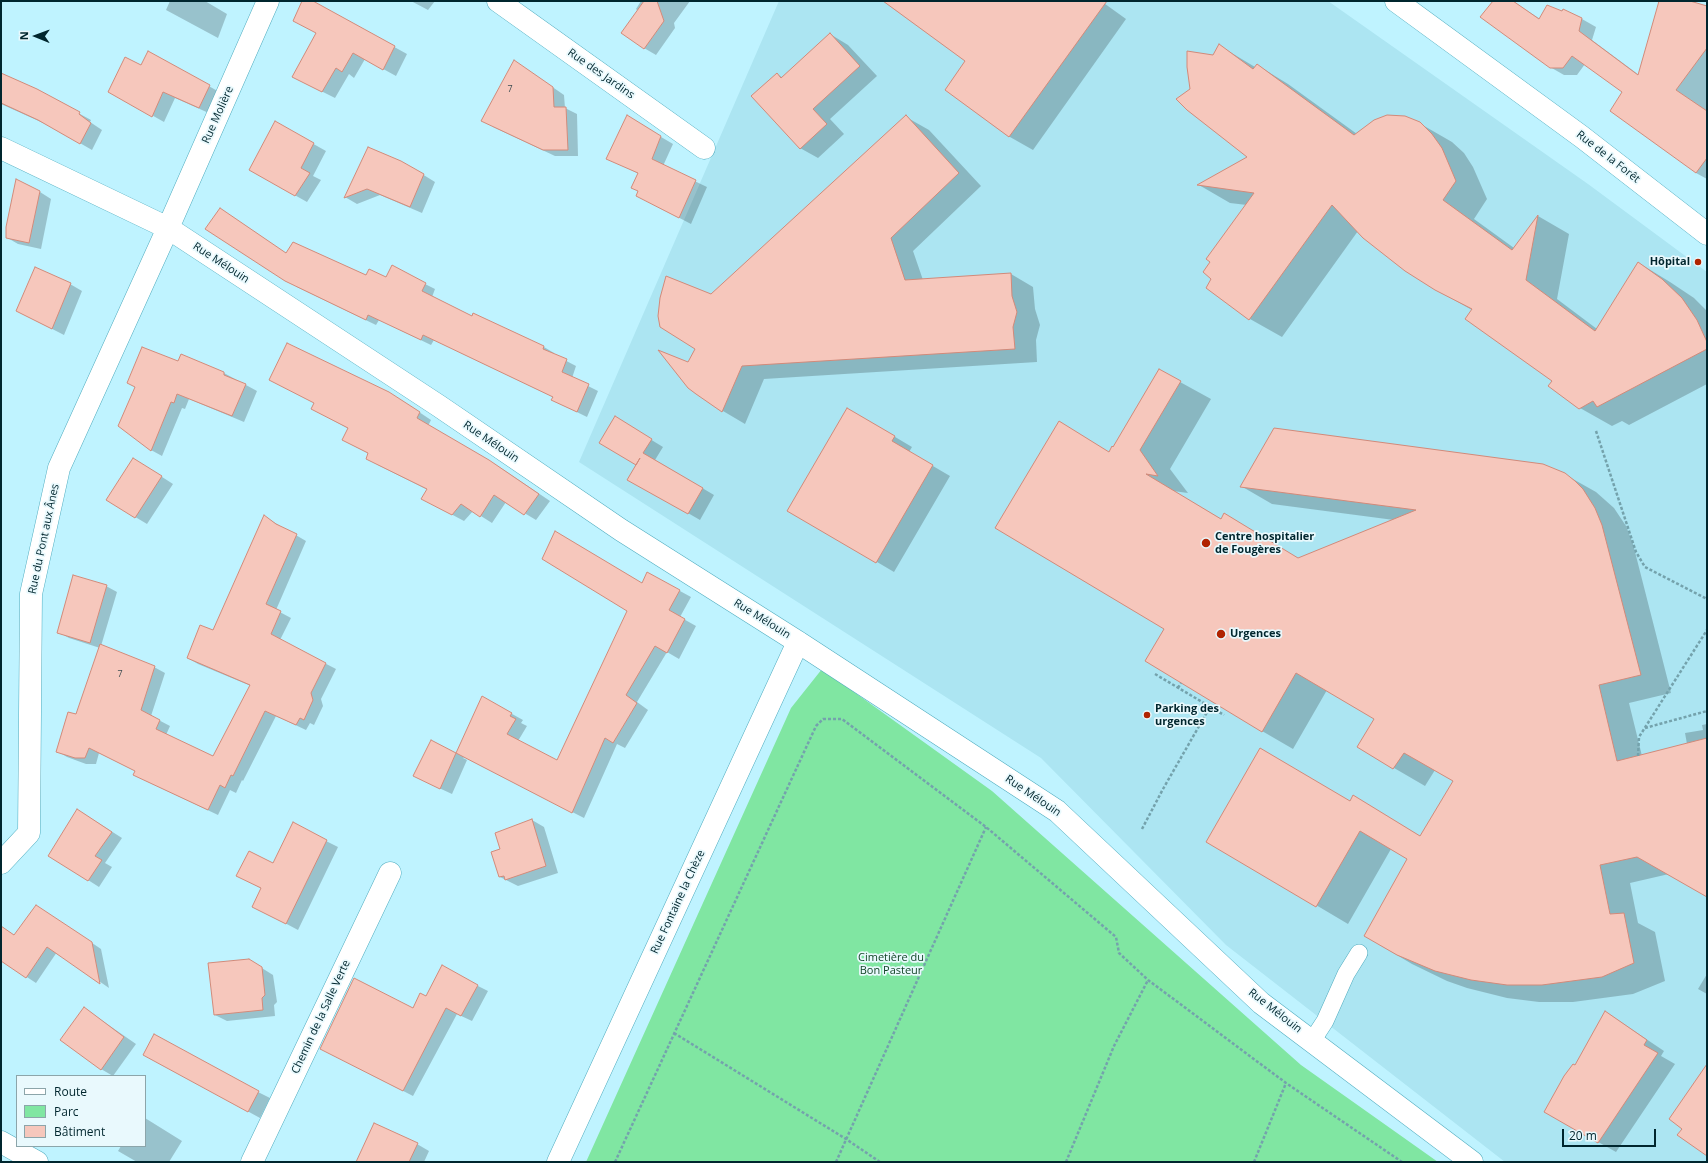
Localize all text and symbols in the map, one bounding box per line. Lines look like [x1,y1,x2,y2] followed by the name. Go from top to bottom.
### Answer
[16,16,56,56] north arrow
[16,31,31,40] text: N
[565,46,637,102] street label: Rue des Jardins
[199,84,237,146] street label: Rue Molière
[507,84,513,94] house number: 7
[1574,128,1642,186] street label: Rue de la Forêt
[190,240,252,286] street label: Rue Mélouin
[1650,255,1690,269] place label: Hôpital
[1693,257,1703,267] marker: Hôpital
[461,419,521,465] street label: Rue Mélouin
[26,483,62,595] street label: Rue du Pont aux Ânes
[1215,530,1314,556] place label: Centre hospitalier de Fougères
[1200,537,1212,549] marker: Centre hospitalier de Fougères
[731,596,793,642] street label: Rue Mélouin
[1230,627,1281,641] place label: Urgences
[1215,628,1227,640] marker: Urgences
[117,669,123,679] house number: 7
[1155,702,1219,728] place label: Parking des urgences
[1142,710,1152,720] marker: Parking des urgences
[1003,773,1063,819] street label: Rue Mélouin
[648,848,708,956] street label: Rue Fontaine la Chèze
[858,951,924,977] park label: Cimetière du Bon Pasteur
[289,958,353,1076] street label: Chemin de la Salle Verte
[1246,986,1304,1036] street label: Rue Mélouin
[16,1075,146,1147] legend
[54,1083,87,1100] text: Route
[54,1103,79,1120] text: Parc
[1564,1121,1658,1147] scale bar
[54,1123,105,1140] text: Bâtiment
[1569,1127,1597,1144] text: 20 m

